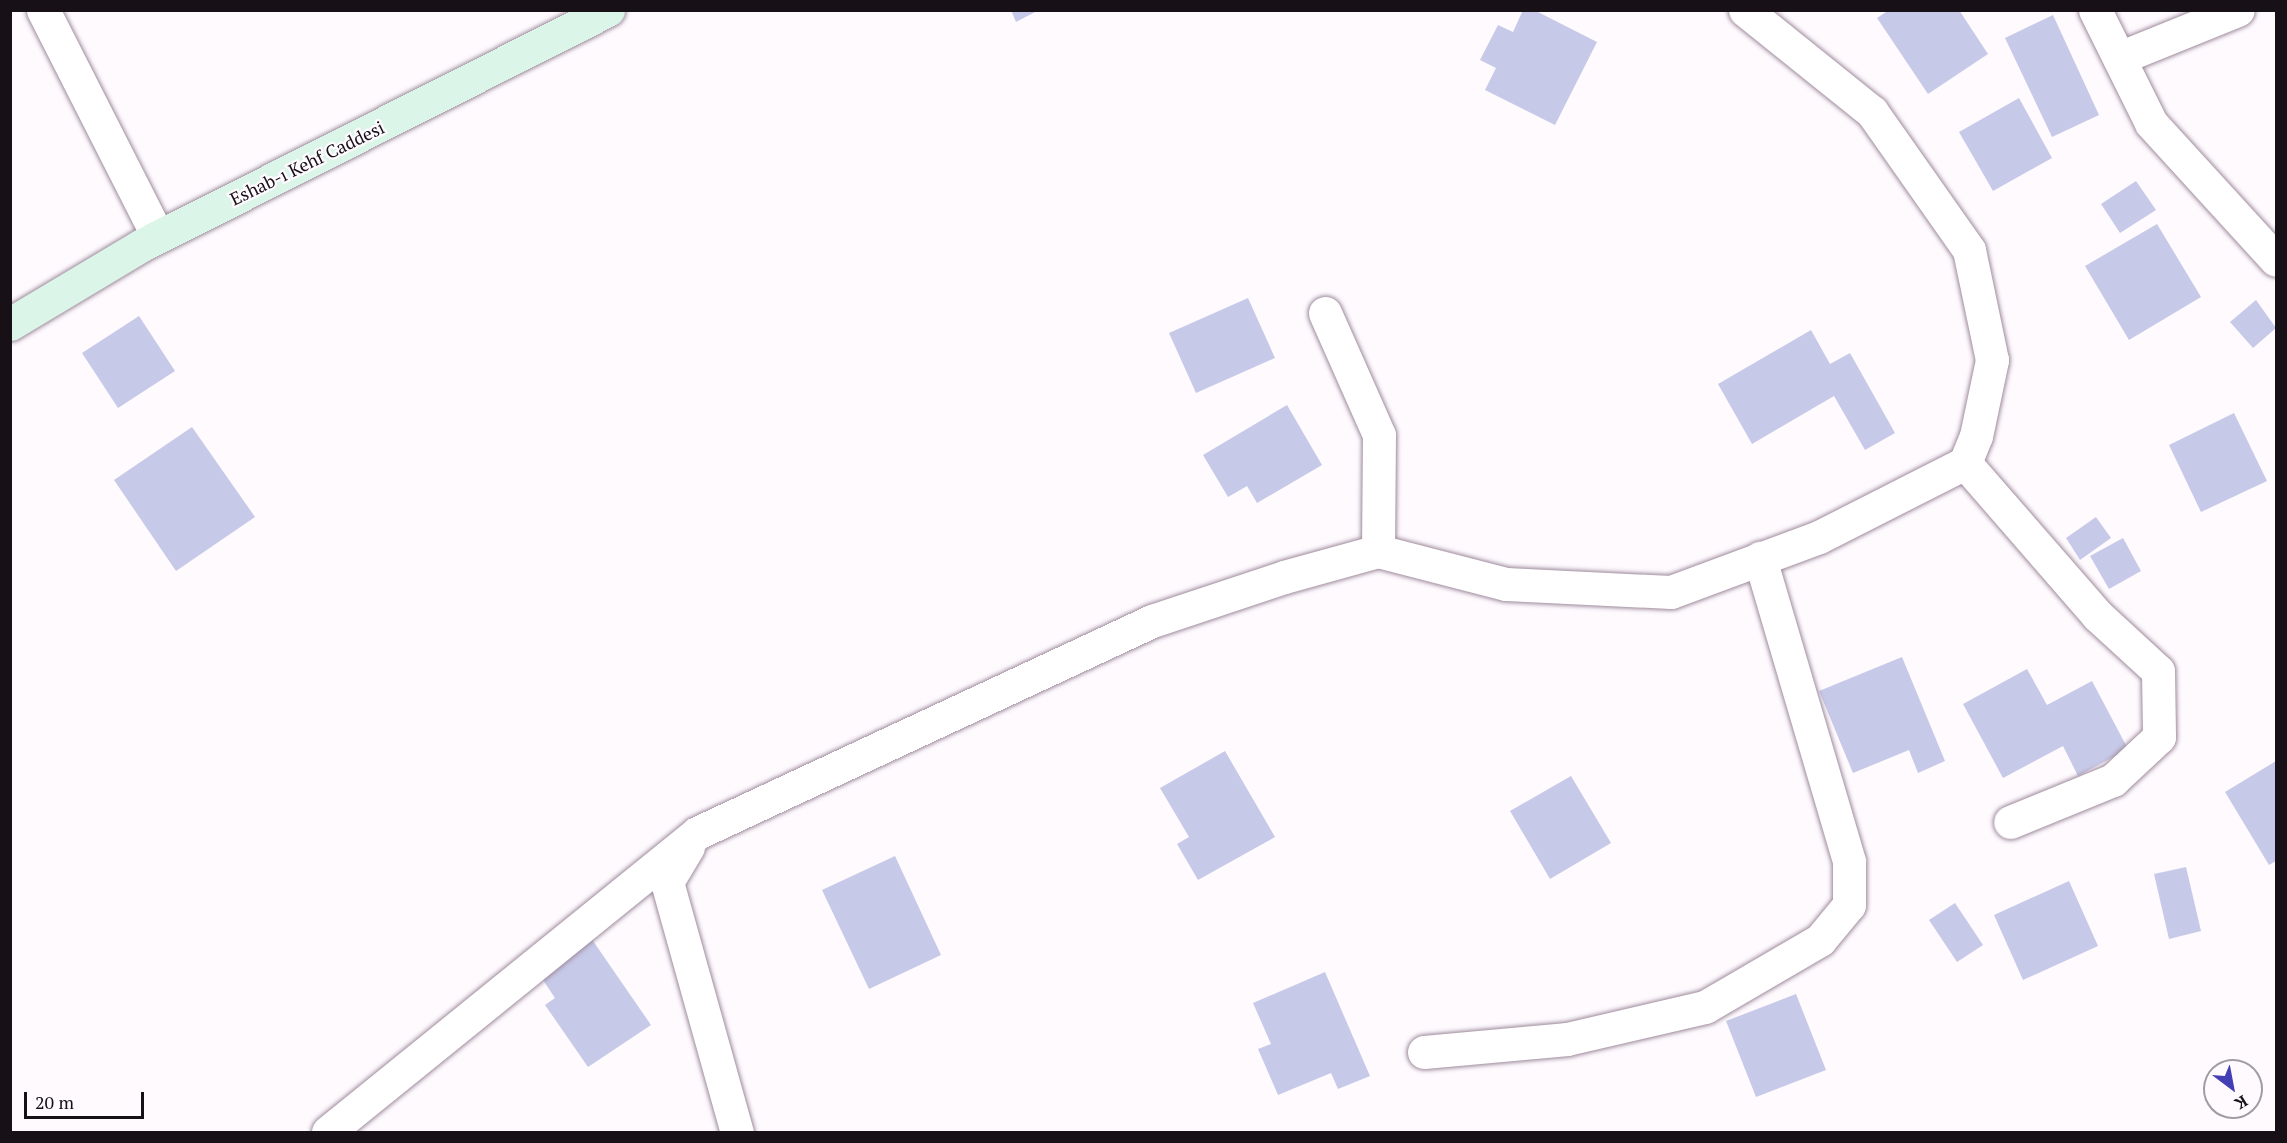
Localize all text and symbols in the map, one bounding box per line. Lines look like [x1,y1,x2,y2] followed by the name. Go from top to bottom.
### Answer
[226,116,388,210] street label: Eshab-ı Kehf Caddesi
[2203,1059,2263,1119] north arrow
[27,1080,147,1118] scale bar
[35,1090,74,1114] text: 20 m
[2231,1090,2252,1115] text: K

